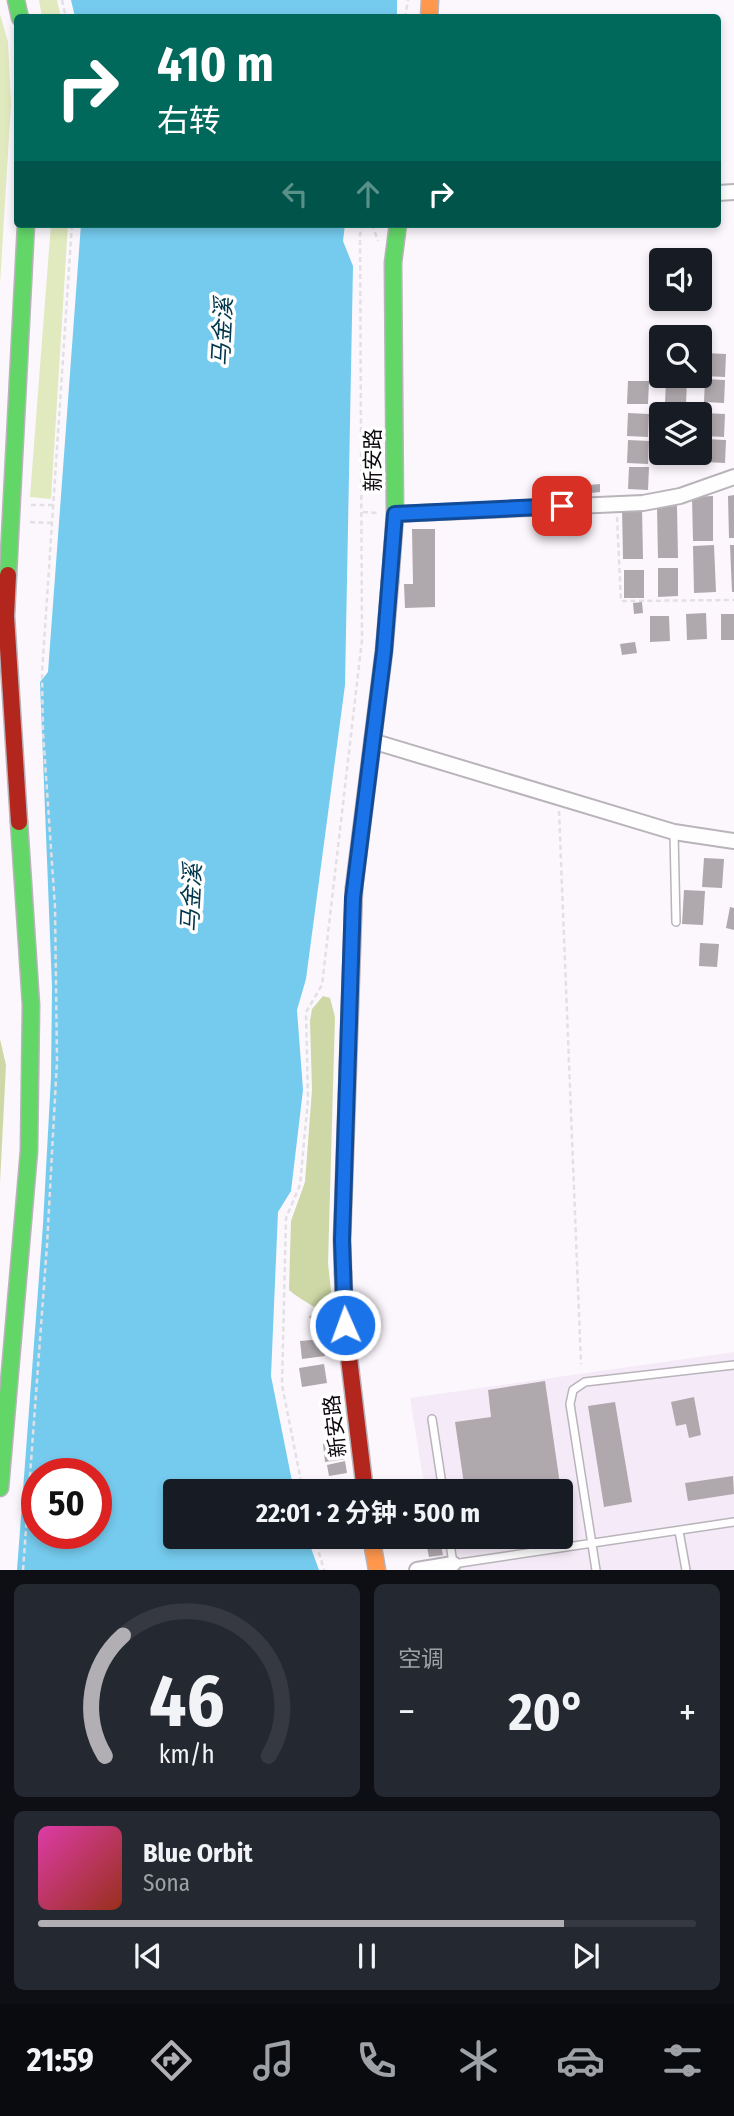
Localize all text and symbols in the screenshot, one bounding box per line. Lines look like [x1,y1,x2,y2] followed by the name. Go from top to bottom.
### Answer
[157,35,274,94] text: 410 m
[42,42,133,133] icon: right
[157,102,221,140] text: 右转
[276,175,314,213] icon: left
[349,175,387,213] icon: ahead
[422,175,460,213] icon: right
[649,248,712,465] map controls
[649,248,712,311] button: sound
[206,294,238,367] water label: 马金溪
[649,325,712,388] button: search
[649,402,712,465] button: layers
[360,429,386,492] street label: 新安路
[532,476,592,536] pin
[543,487,581,525] icon: arrive
[175,860,207,933] water label: 马金溪
[308,1288,382,1362] position arrow
[318,1393,352,1459] street label: 新安路
[21,1458,112,1549] speed limit sign: 50
[256,1498,480,1529] text: 22:01 · 2 分钟 · 500 m
[398,1645,444,1673] text: 空调
[149,1659,225,1746] text: 46
[509,1681,585,1744] text: 20°
[398,1689,415,1735] text: −
[679,1689,696,1735] text: +
[159,1740,215,1770] text: km/h
[143,1838,253,1869] text: Blue Orbit
[143,1869,190,1897] text: Sona
[129,1937,167,1975] icon: previous
[348,1937,386,1975] icon: pause
[567,1937,605,1975] icon: next
[147,2036,196,2085] icon: directions
[249,2036,298,2085] icon: music
[352,2036,401,2085] icon: phone
[454,2036,503,2085] icon: climate
[556,2036,605,2085] icon: car
[658,2036,707,2085] icon: filters
[27,2041,94,2079] text: 21:59

